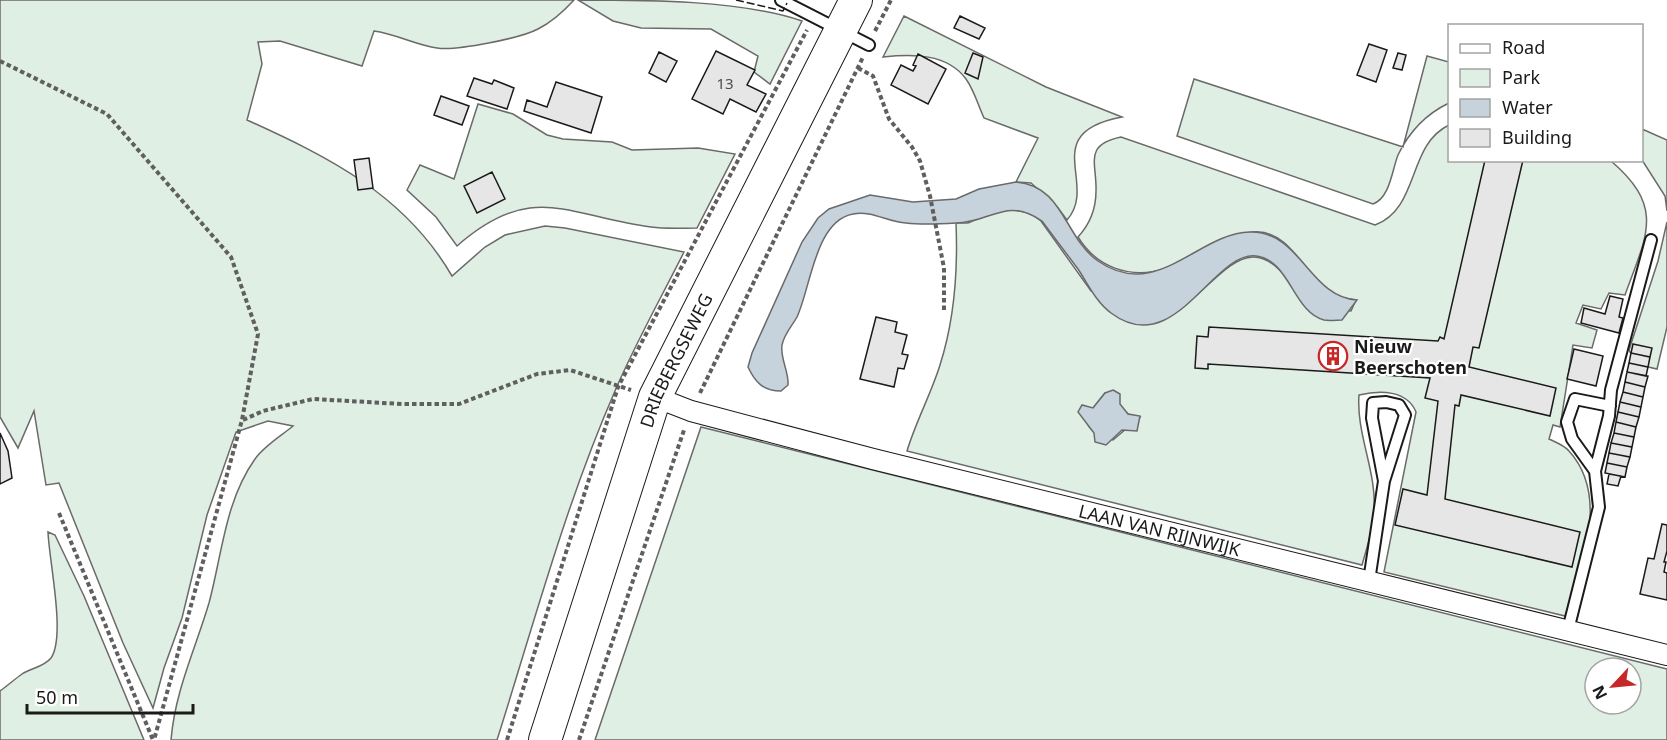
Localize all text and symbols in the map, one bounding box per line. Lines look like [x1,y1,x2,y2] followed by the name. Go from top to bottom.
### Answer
[1448,24,1643,162] legend
[1502,35,1545,59] text: Road
[1502,65,1540,89] text: Park
[716,73,734,93] house number: 13
[1502,95,1553,119] text: Water
[1502,125,1572,149] text: Building
[634,289,718,431] street label: DRIEBERGSEWEG
[1354,334,1467,379] place label: Nieuw Beerschoten
[1317,340,1349,372] building icon: Nieuw Beerschoten
[1076,498,1244,561] street label: LAAN VAN RIJNWIJK
[1583,656,1643,716] north arrow
[27,677,194,715] scale bar
[1587,682,1612,703] text: N
[36,685,78,709] text: 50 m

